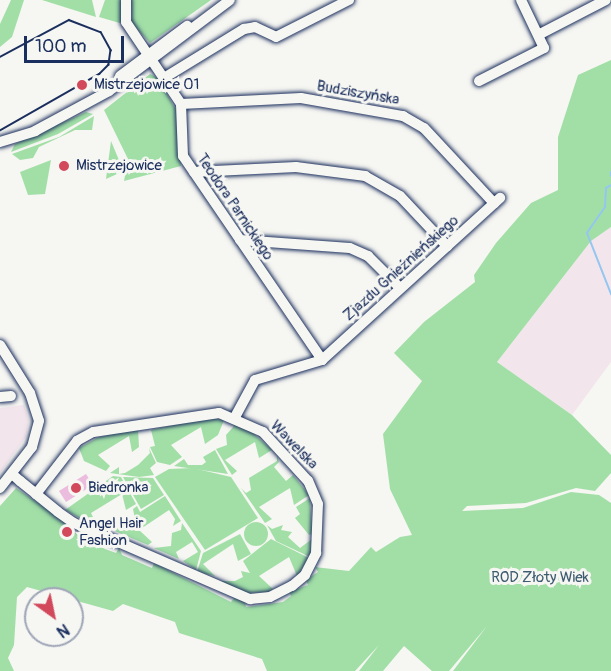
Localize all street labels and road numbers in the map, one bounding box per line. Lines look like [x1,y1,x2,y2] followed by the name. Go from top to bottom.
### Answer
[315,77,401,109] street label: Budziszyńska
[193,150,277,264] street label: Teodora Parnickiego
[340,212,462,324] street label: Zjazdu Gnieźnieńskiego
[266,417,322,473] street label: Wawelska

